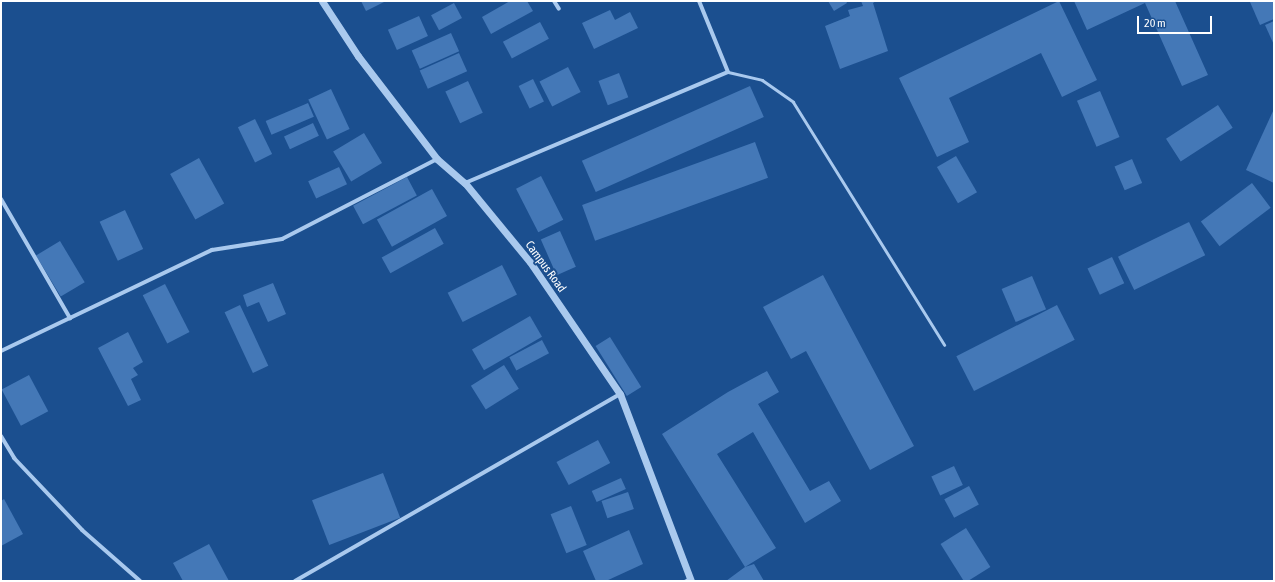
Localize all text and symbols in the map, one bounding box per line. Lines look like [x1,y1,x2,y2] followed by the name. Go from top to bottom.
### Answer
[1139,8,1214,34] scale bar
[1144,16,1166,30] text: 20 m
[522,239,568,295] street label: Campus Road

